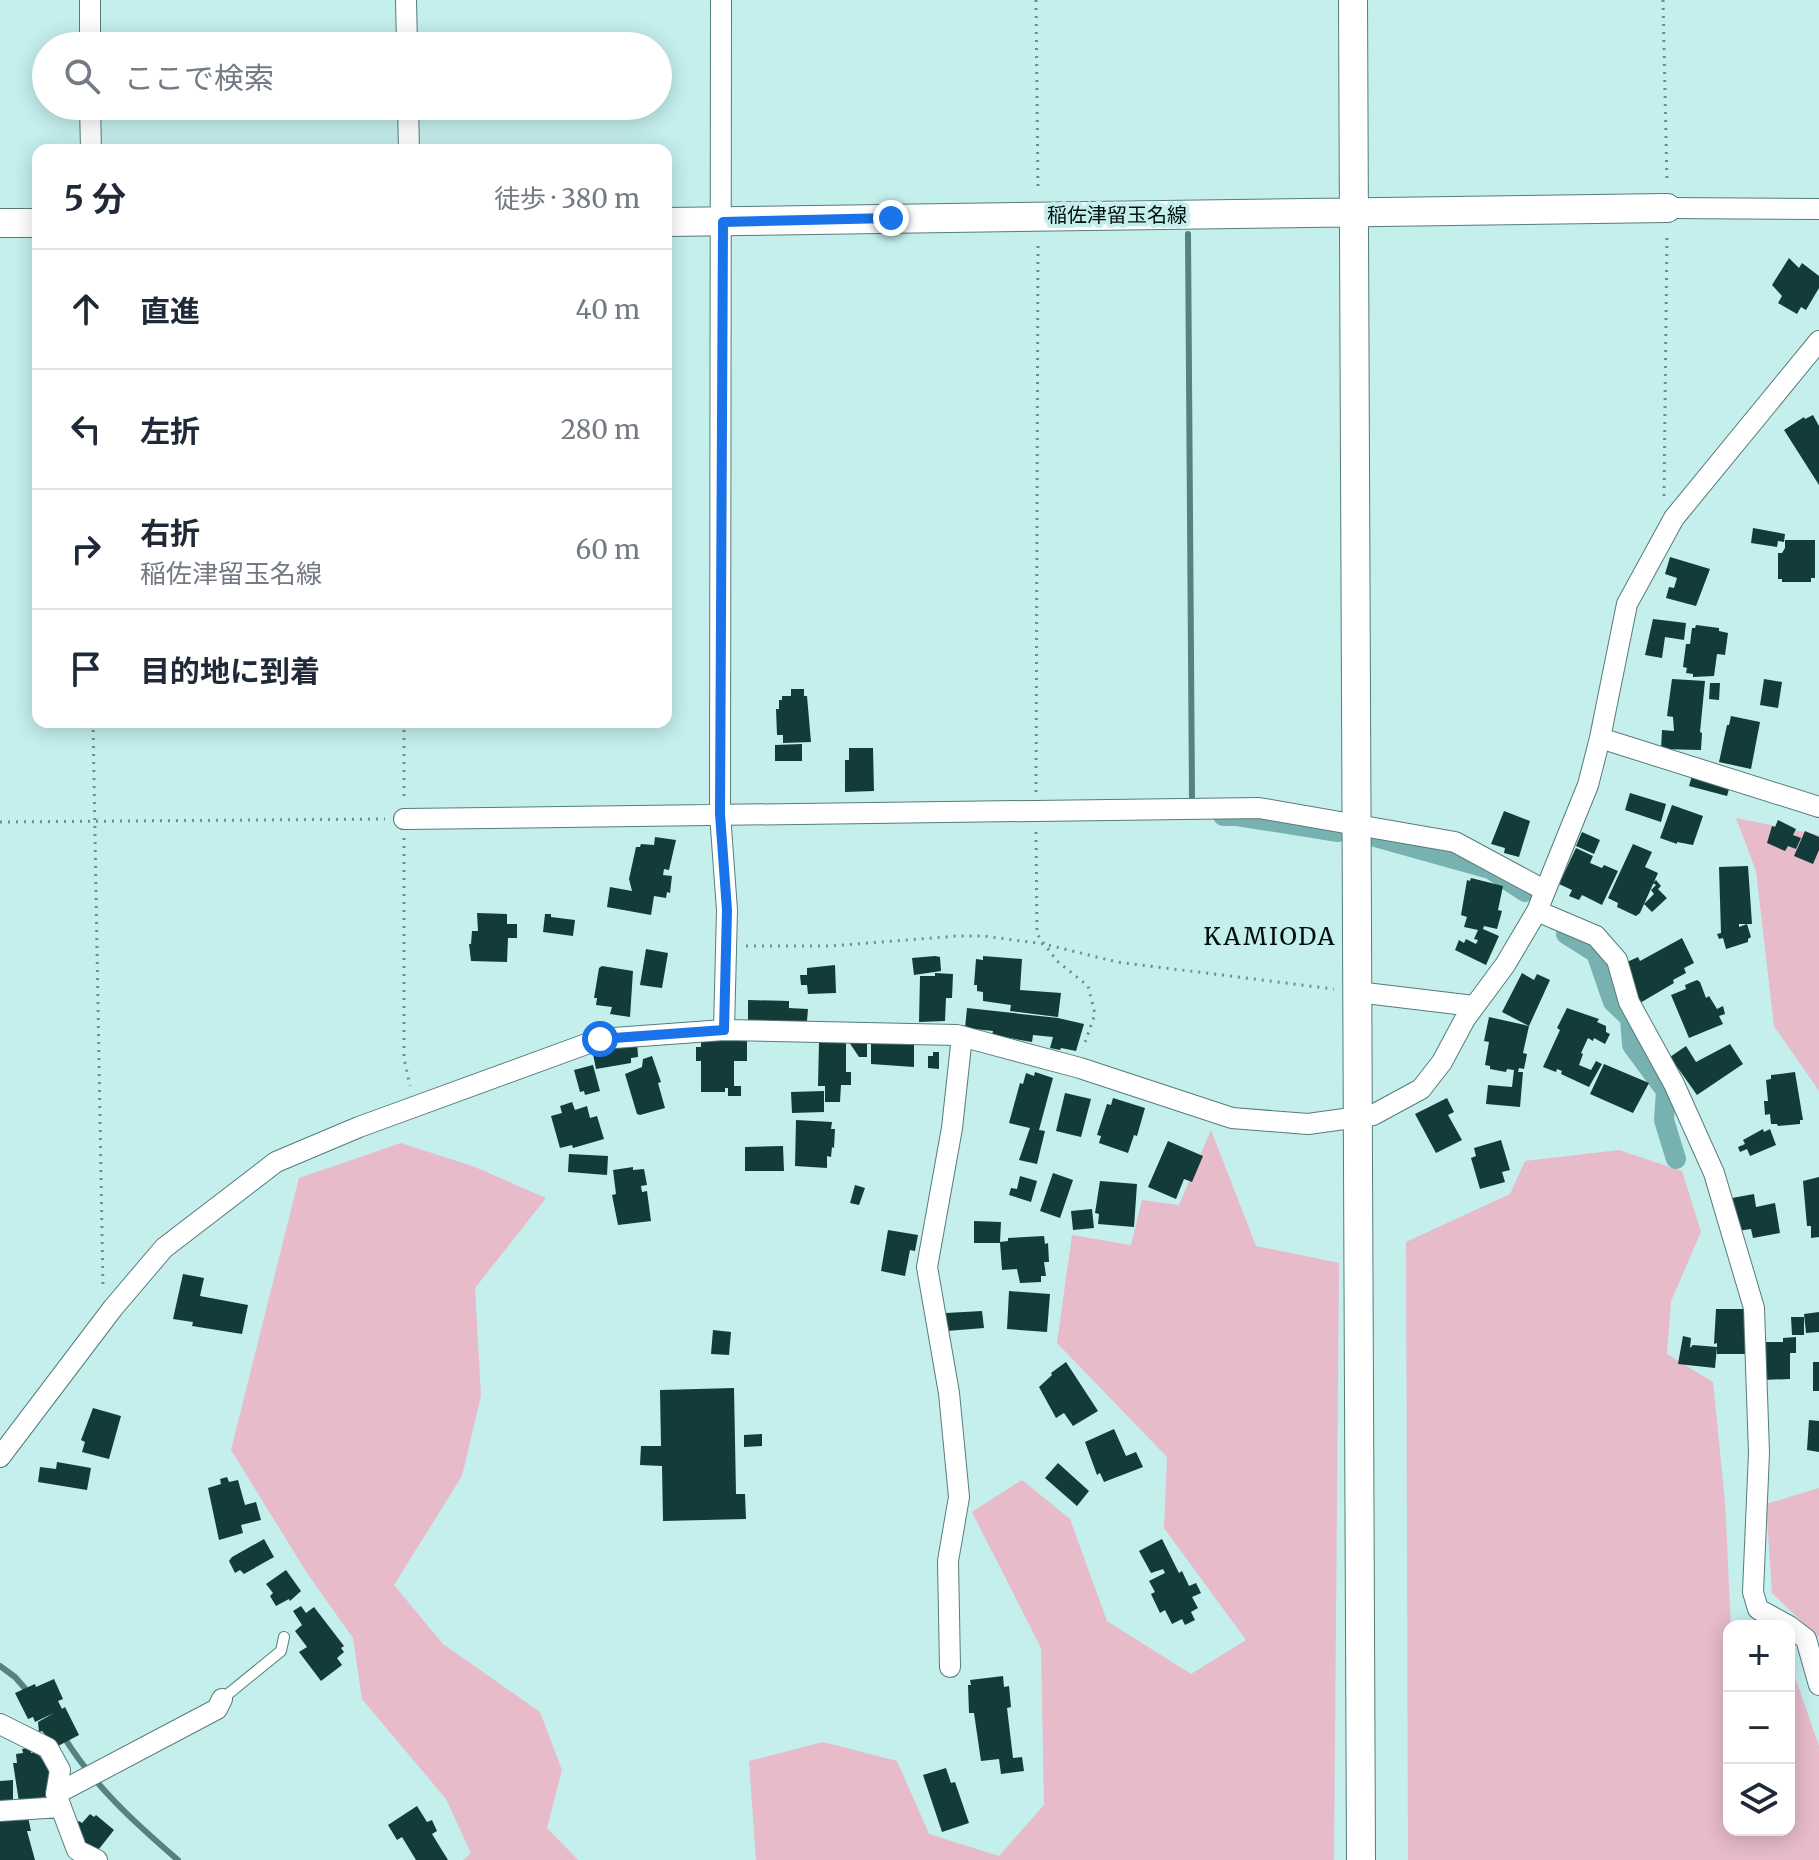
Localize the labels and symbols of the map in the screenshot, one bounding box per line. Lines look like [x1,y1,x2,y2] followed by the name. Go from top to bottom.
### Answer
[873,200,909,236] route end
[1047,202,1187,227] street label: 稲佐津留玉名線
[1203,921,1337,952] district label: KAMIODA
[582,1021,618,1057] route start

